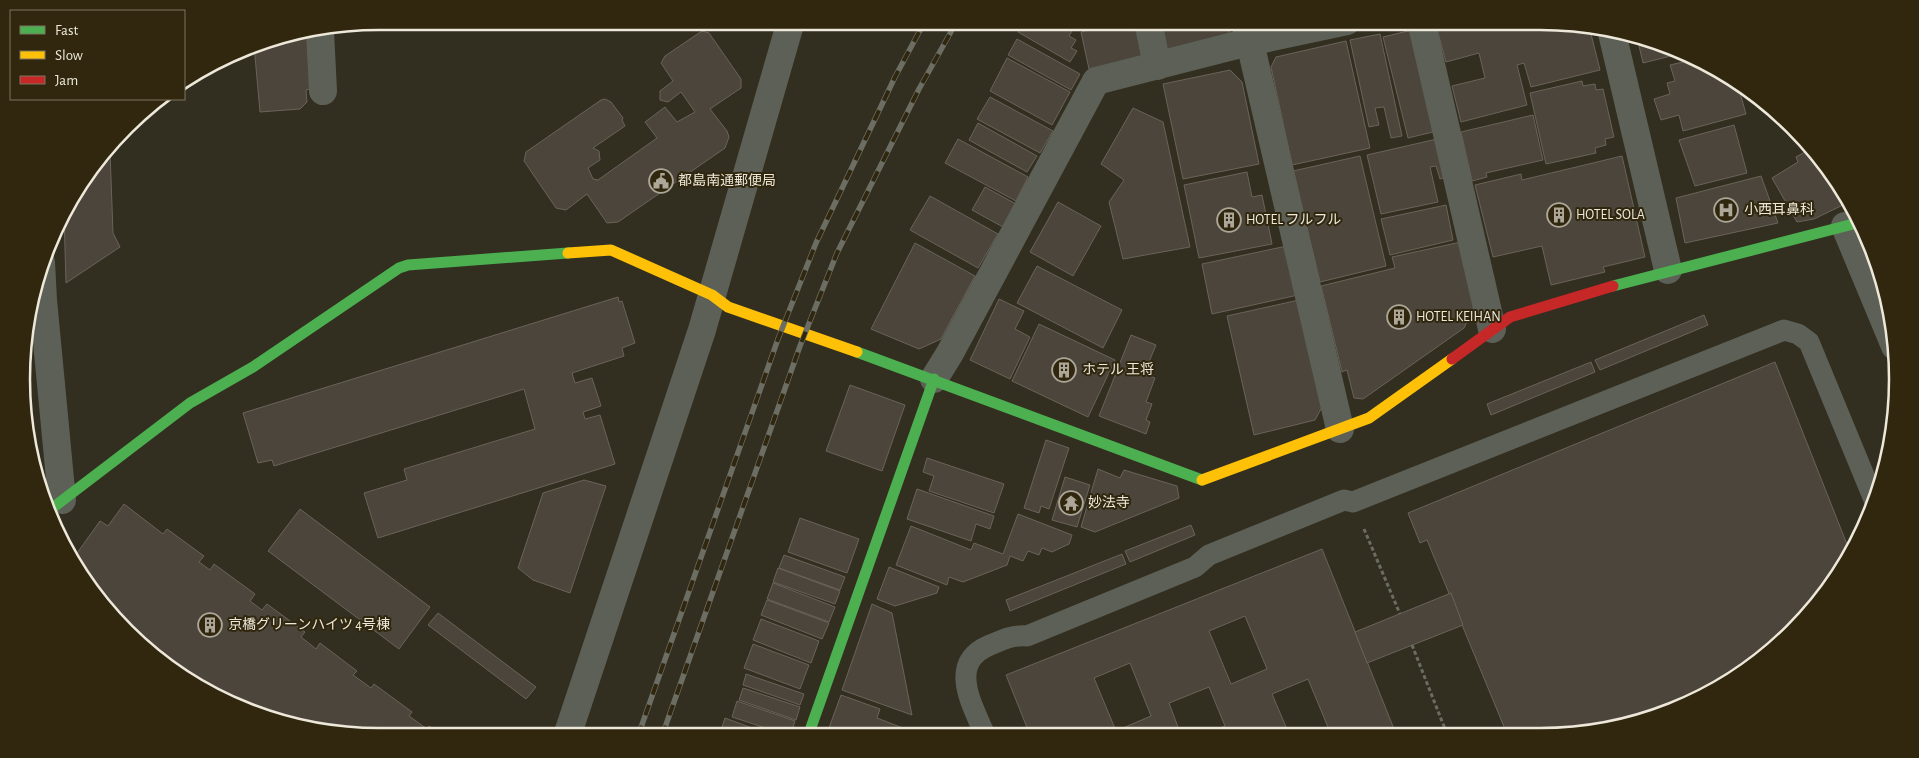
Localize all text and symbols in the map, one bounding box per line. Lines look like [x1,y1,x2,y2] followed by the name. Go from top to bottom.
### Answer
[10,10,185,100] legend
[55,23,79,38] text: Fast
[55,48,83,63] text: Slow
[55,73,78,88] text: Jam
[648,168,674,194] public building icon: 都島南通郵便局
[678,173,776,188] place label: 都島南通郵便局
[1713,197,1739,223] hospital icon: 小西耳鼻科
[1546,202,1572,228] building icon: HOTEL SOLA
[1744,202,1814,217] place label: 小西耳鼻科
[1216,207,1242,233] building icon: HOTEL フルフル
[1576,208,1645,222] place label: HOTEL SOLA
[1246,213,1341,227] place label: HOTEL フルフル
[1386,304,1412,330] building icon: HOTEL KEIHAN
[1416,310,1501,324] place label: HOTEL KEIHAN
[1051,357,1077,383] building icon: ホテル 王将
[1082,362,1154,377] place label: ホテル 王将
[1058,490,1084,516] temple icon: 妙法寺
[1088,495,1130,510] place label: 妙法寺
[197,612,223,638] building icon: 京橋グリーンハイツ 4号棟
[228,616,390,632] place label: 京橋グリーンハイツ 4号棟

